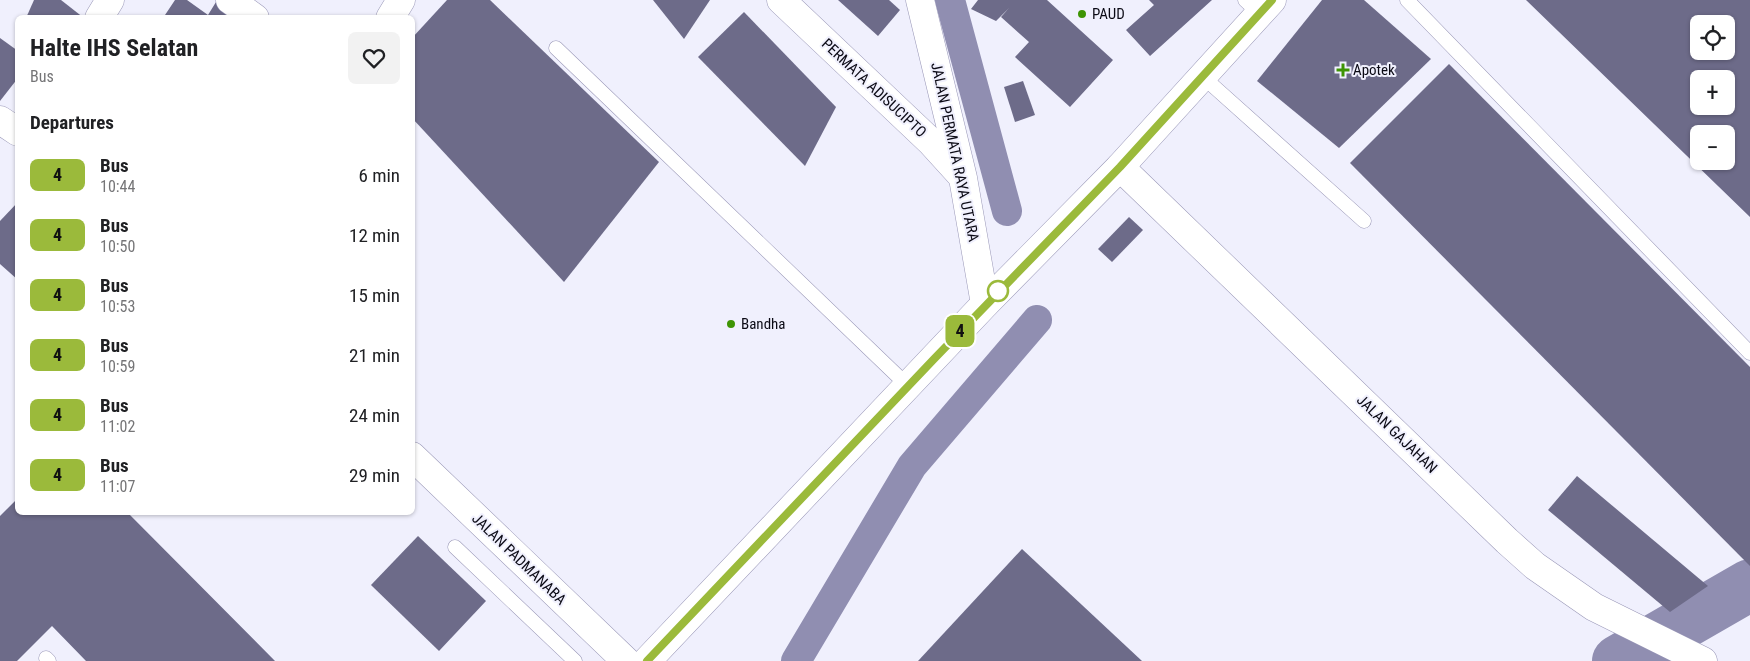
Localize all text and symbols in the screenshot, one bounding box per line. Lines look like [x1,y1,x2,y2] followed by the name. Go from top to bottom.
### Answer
[1092,5,1125,23] place label: PAUD
[1076,8,1088,20] marker: PAUD
[1690,15,1735,170] map controls
[1690,15,1735,60] button: locate
[348,32,400,84] button: heart
[30,34,198,62] text: Halte IHS Selatan
[818,35,930,141] street label: PERMATA ADISUCIPTO
[927,61,983,244] street label: JALAN PERMATA RAYA UTARA
[1353,61,1395,79] place label: Apotek
[1337,64,1349,76] marker: Apotek
[30,67,54,86] text: Bus
[1690,70,1735,115] button: +
[30,111,114,134] text: Departures
[1690,125,1735,170] button: −
[100,154,129,177] text: Bus
[53,164,62,185] text: 4
[358,164,400,187] text: 6 min
[100,177,135,196] text: 10:44
[100,214,129,237] text: Bus
[53,224,62,245] text: 4
[349,224,400,247] text: 12 min
[100,237,135,256] text: 10:50
[100,274,129,297] text: Bus
[987,280,1009,302] unlabelled marker
[53,284,62,305] text: 4
[349,284,400,307] text: 15 min
[100,297,135,316] text: 10:53
[741,315,786,333] place label: Bandha
[944,315,976,347] line badge: 4
[725,318,737,330] marker: Bandha
[955,320,965,341] text: 4
[100,334,129,357] text: Bus
[53,344,62,365] text: 4
[349,344,400,367] text: 21 min
[100,357,135,376] text: 10:59
[1353,391,1441,477] street label: JALAN GAJAHAN
[100,394,129,417] text: Bus
[53,404,62,425] text: 4
[349,404,400,427] text: 24 min
[100,417,135,436] text: 11:02
[100,454,129,477] text: Bus
[53,464,62,485] text: 4
[349,464,400,487] text: 29 min
[100,477,135,496] text: 11:07
[468,509,570,609] street label: JALAN PADMANABA

